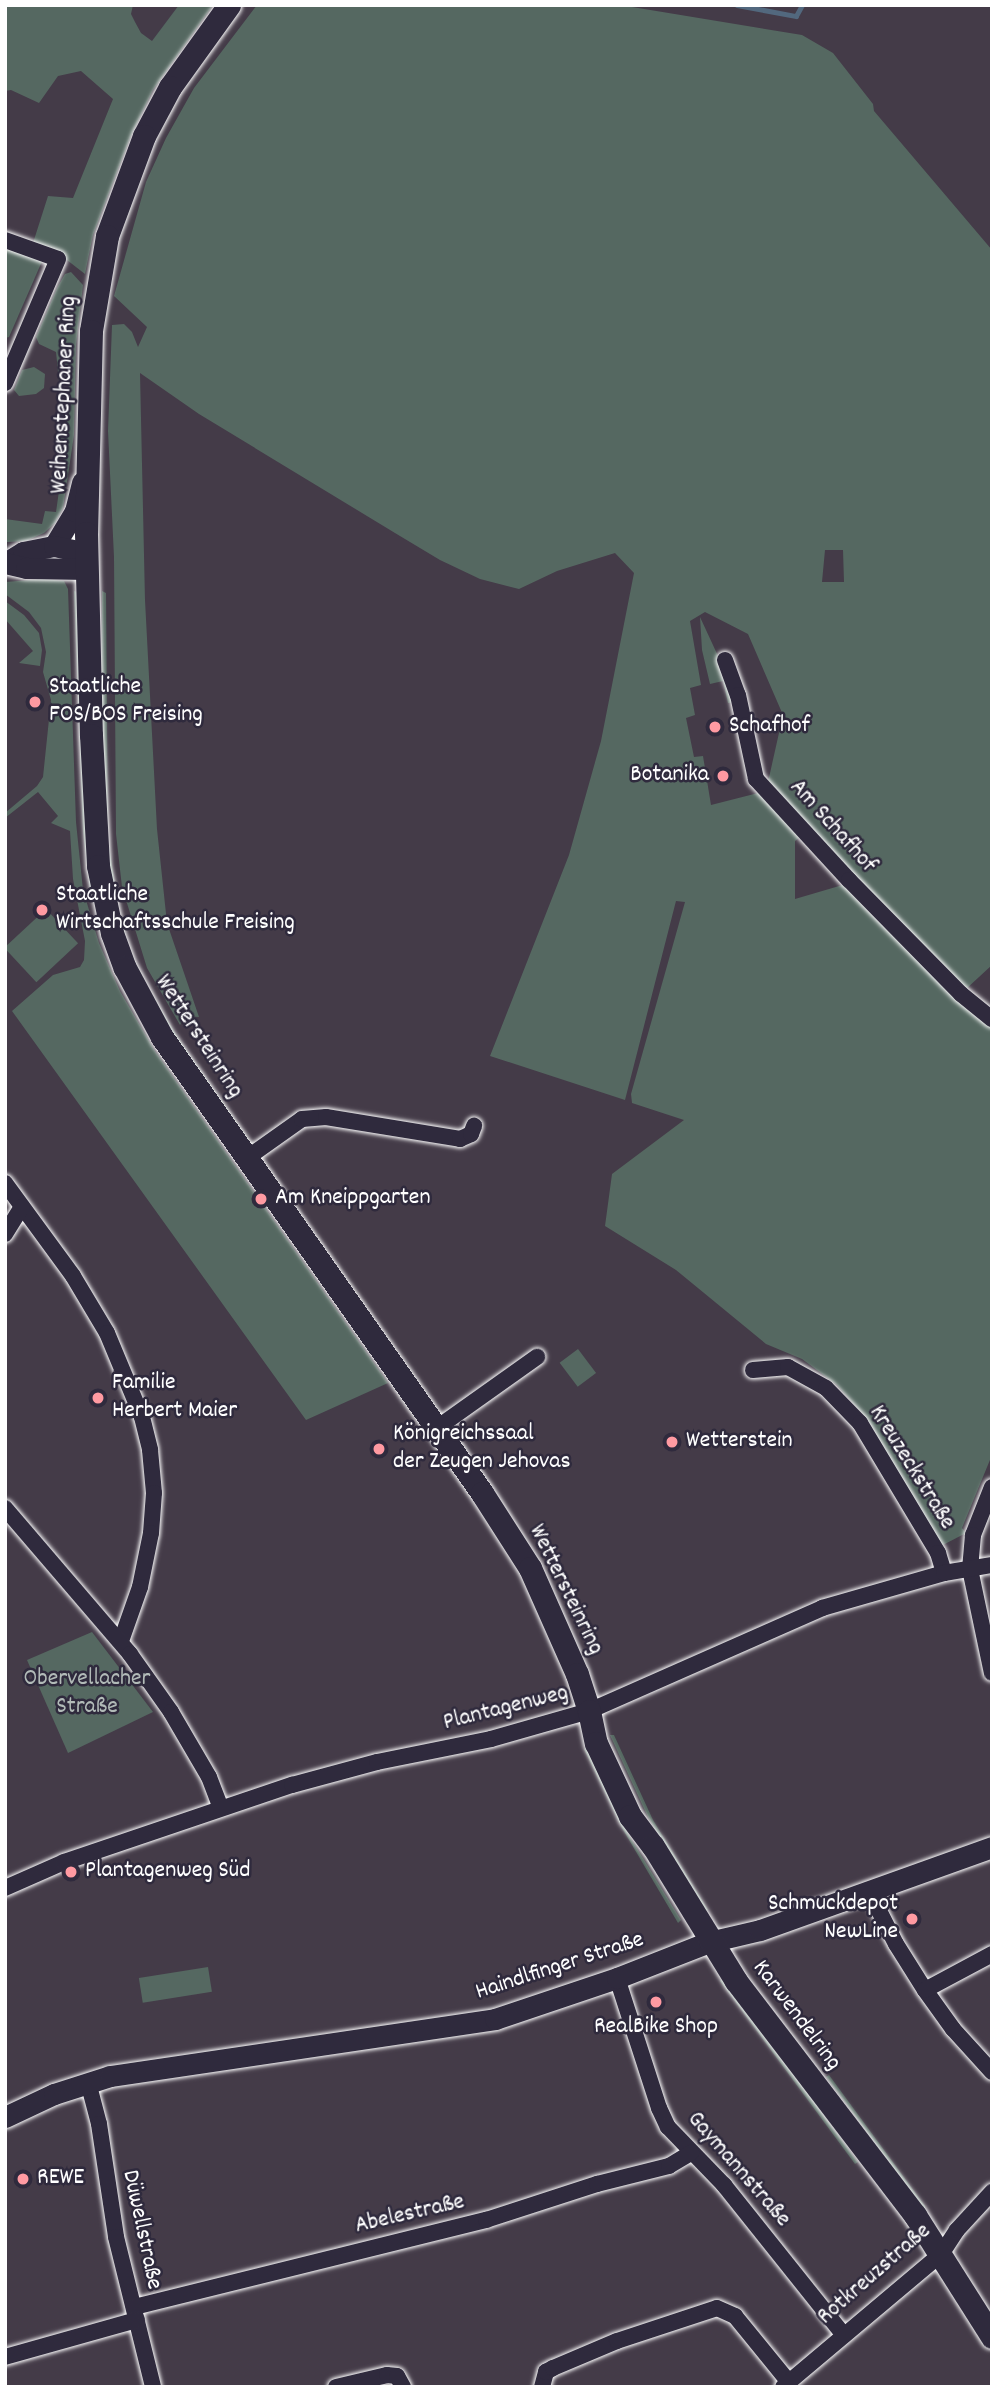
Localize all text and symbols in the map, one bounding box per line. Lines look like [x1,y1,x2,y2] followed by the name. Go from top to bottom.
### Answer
[45,295,85,495] street label: Weihenstephaner Ring
[49,674,203,730] place label: Staatliche FOS/BOS Freising
[27,694,43,710] marker: Staatliche FOS/BOS Freising
[729,713,810,741] place label: Schafhof
[707,719,723,735] marker: Schafhof
[630,762,709,790] place label: Botanika
[715,768,731,784] marker: Botanika
[782,774,882,880] street label: Am Schafhof
[56,882,295,938] place label: Staatliche Wirtschaftsschule Freising
[34,902,50,918] marker: Staatliche Wirtschaftsschule Freising
[147,970,249,1104] street label: Wettersteinring
[275,1185,431,1213] place label: Am Kneippgarten
[253,1191,269,1207] marker: Am Kneippgarten
[112,1370,237,1426] place label: Familie Herbert Maier
[90,1390,106,1406] marker: Familie Herbert Maier
[861,1401,961,1535] street label: Kreuzeckstraße
[393,1421,571,1477] place label: Königreichssaal der Zeugen Jehovas
[686,1428,793,1456] place label: Wetterstein
[664,1434,680,1450] marker: Wetterstein
[371,1441,387,1457] marker: Königreichssaal der Zeugen Jehovas
[521,1520,609,1660] street label: Wettersteinring
[24,1666,150,1722] park label: Obervellacher Straße
[441,1680,571,1738] street label: Plantagenweg
[85,1858,250,1886] place label: Plantagenweg Süd
[63,1864,79,1880] marker: Plantagenweg Süd
[768,1891,898,1947] place label: Schmuckdepot NewLine
[904,1911,920,1927] marker: Schmuckdepot NewLine
[472,1926,648,2008] street label: Haindlfinger Straße
[745,1955,847,2077] street label: Karwendelring
[648,1994,664,2010] marker: RealBike Shop
[594,2014,718,2042] place label: RealBike Shop
[680,2106,796,2234] street label: Gaymannstraße
[37,2165,84,2193] place label: REWE
[114,2168,168,2292] street label: Düwellstraße
[15,2171,31,2187] marker: REWE
[352,2188,468,2242] street label: Abelestraße
[812,2218,938,2332] street label: Rotkreuzstraße

